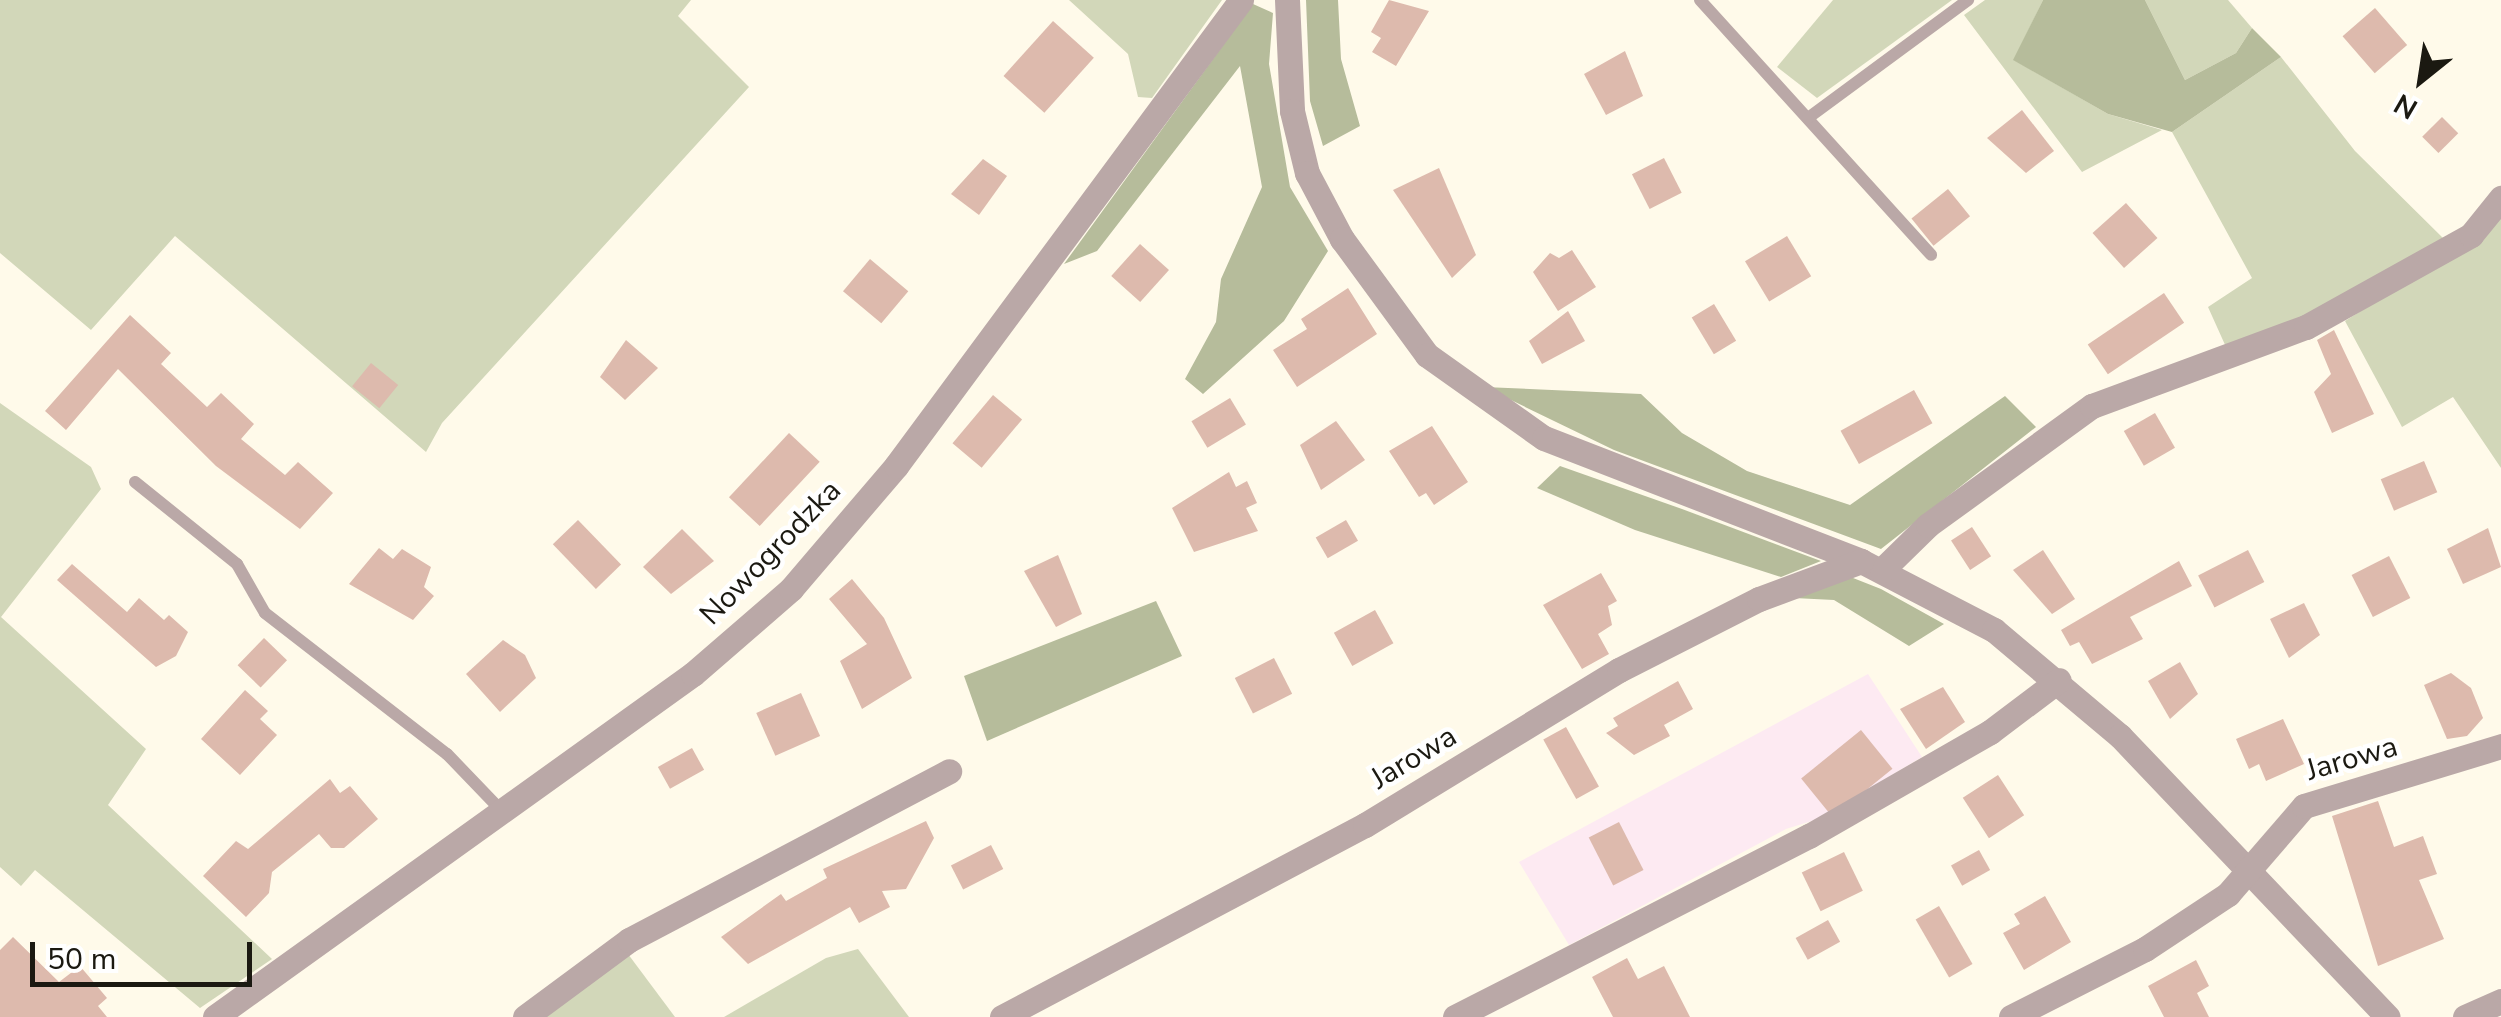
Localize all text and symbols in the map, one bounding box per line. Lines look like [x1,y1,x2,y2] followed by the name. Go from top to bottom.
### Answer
[2371,30,2471,130] north arrow
[2387,84,2425,128] text: N
[693,473,849,633] street label: Nowogrodzka
[1365,719,1463,797] street label: Jarowa
[2302,729,2402,789] street label: Jarowa
[35,922,258,984] scale bar
[47,939,116,980] text: 50 m

